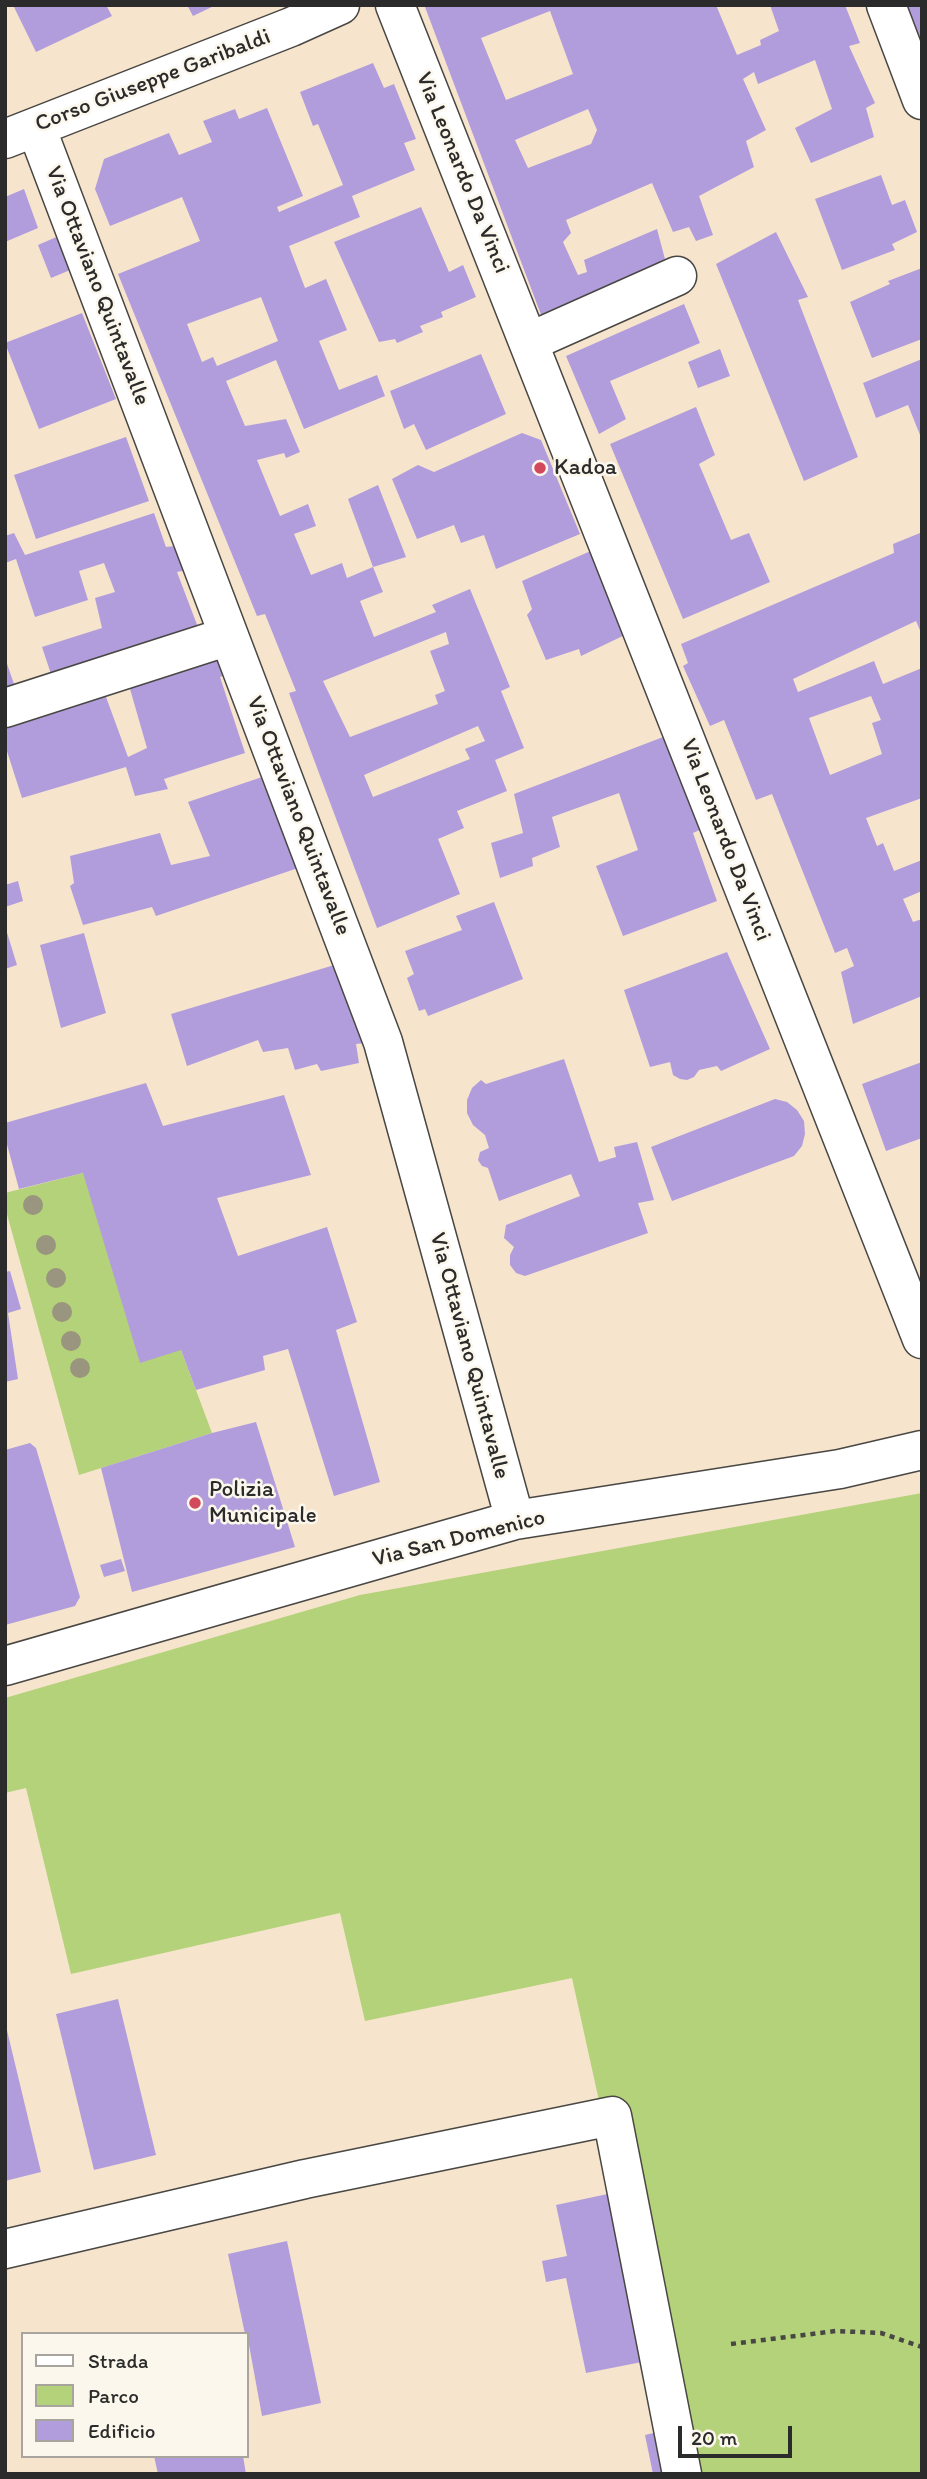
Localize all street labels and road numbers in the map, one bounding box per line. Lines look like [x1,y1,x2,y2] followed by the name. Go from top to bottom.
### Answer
[31,23,275,139] street label: Corso Giuseppe Garibaldi
[409,68,515,278] street label: Via Leonardo Da Vinci
[39,163,155,409] street label: Via Ottaviano Quintavalle
[240,693,356,939] street label: Via Ottaviano Quintavalle
[674,735,776,945] street label: Via Leonardo Da Vinci
[423,1230,515,1482] street label: Via Ottaviano Quintavalle
[370,1504,548,1574] street label: Via San Domenico

